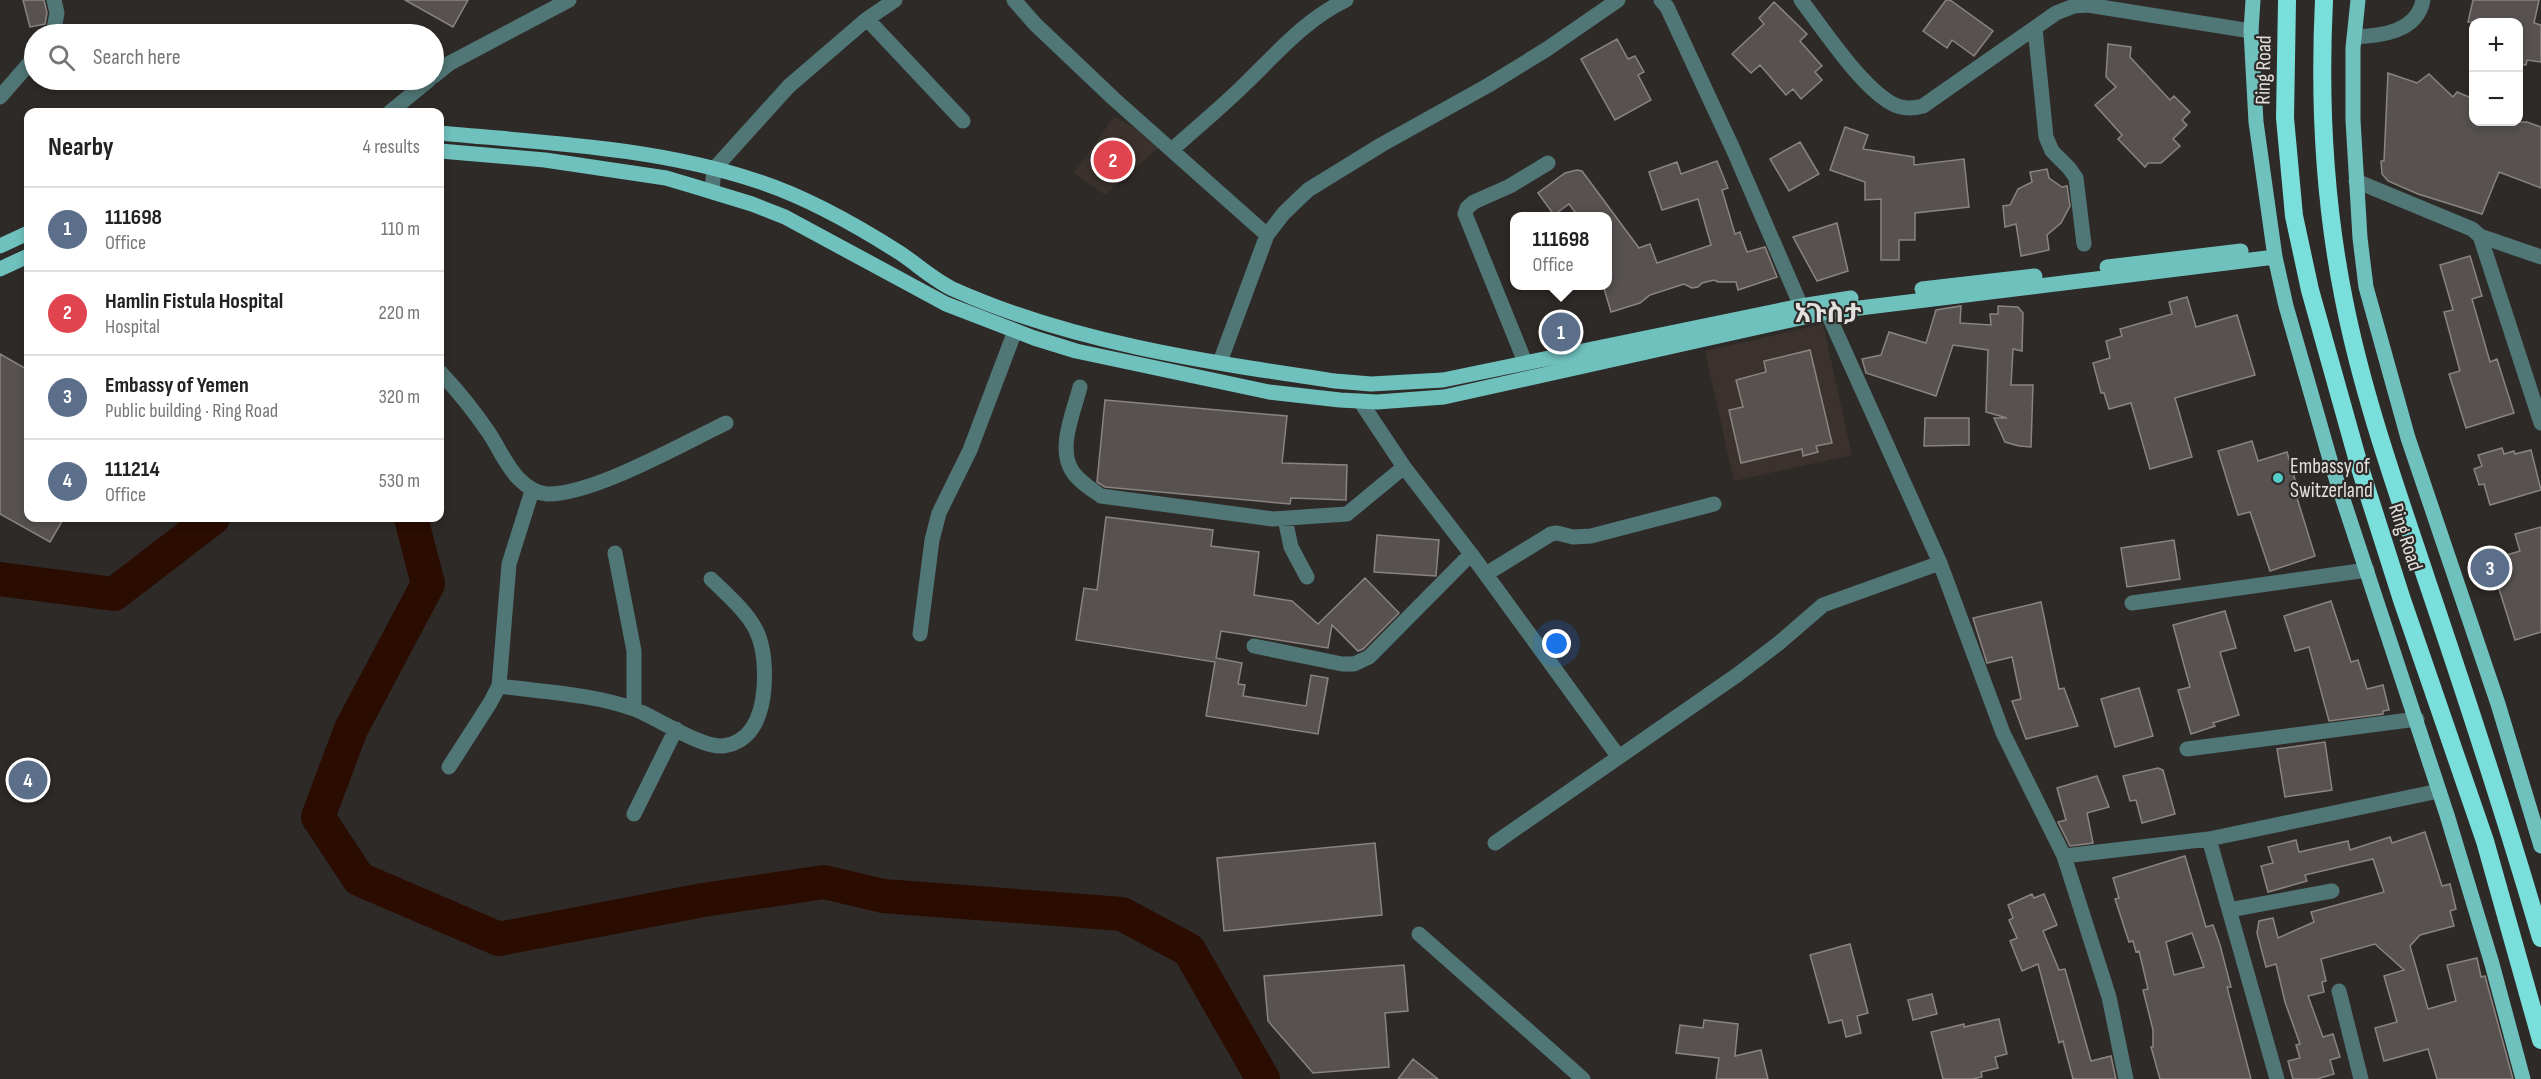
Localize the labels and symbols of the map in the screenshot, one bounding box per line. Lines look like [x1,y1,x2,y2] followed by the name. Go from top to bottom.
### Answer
[2250,35,2277,105] street label: Ring Road
[1094,138,1132,182] pin: 2
[1795,298,1862,330] district label: አጉስታ
[1542,310,1580,354] pin: 1
[2290,454,2373,503] place label: Embassy of Switzerland
[2271,471,2285,485] marker: Embassy of Switzerland
[2383,500,2428,574] street label: Ring Road
[2470,546,2510,590] pin: 3
[1542,629,1571,658] your location
[9,758,48,802] pin: 4

